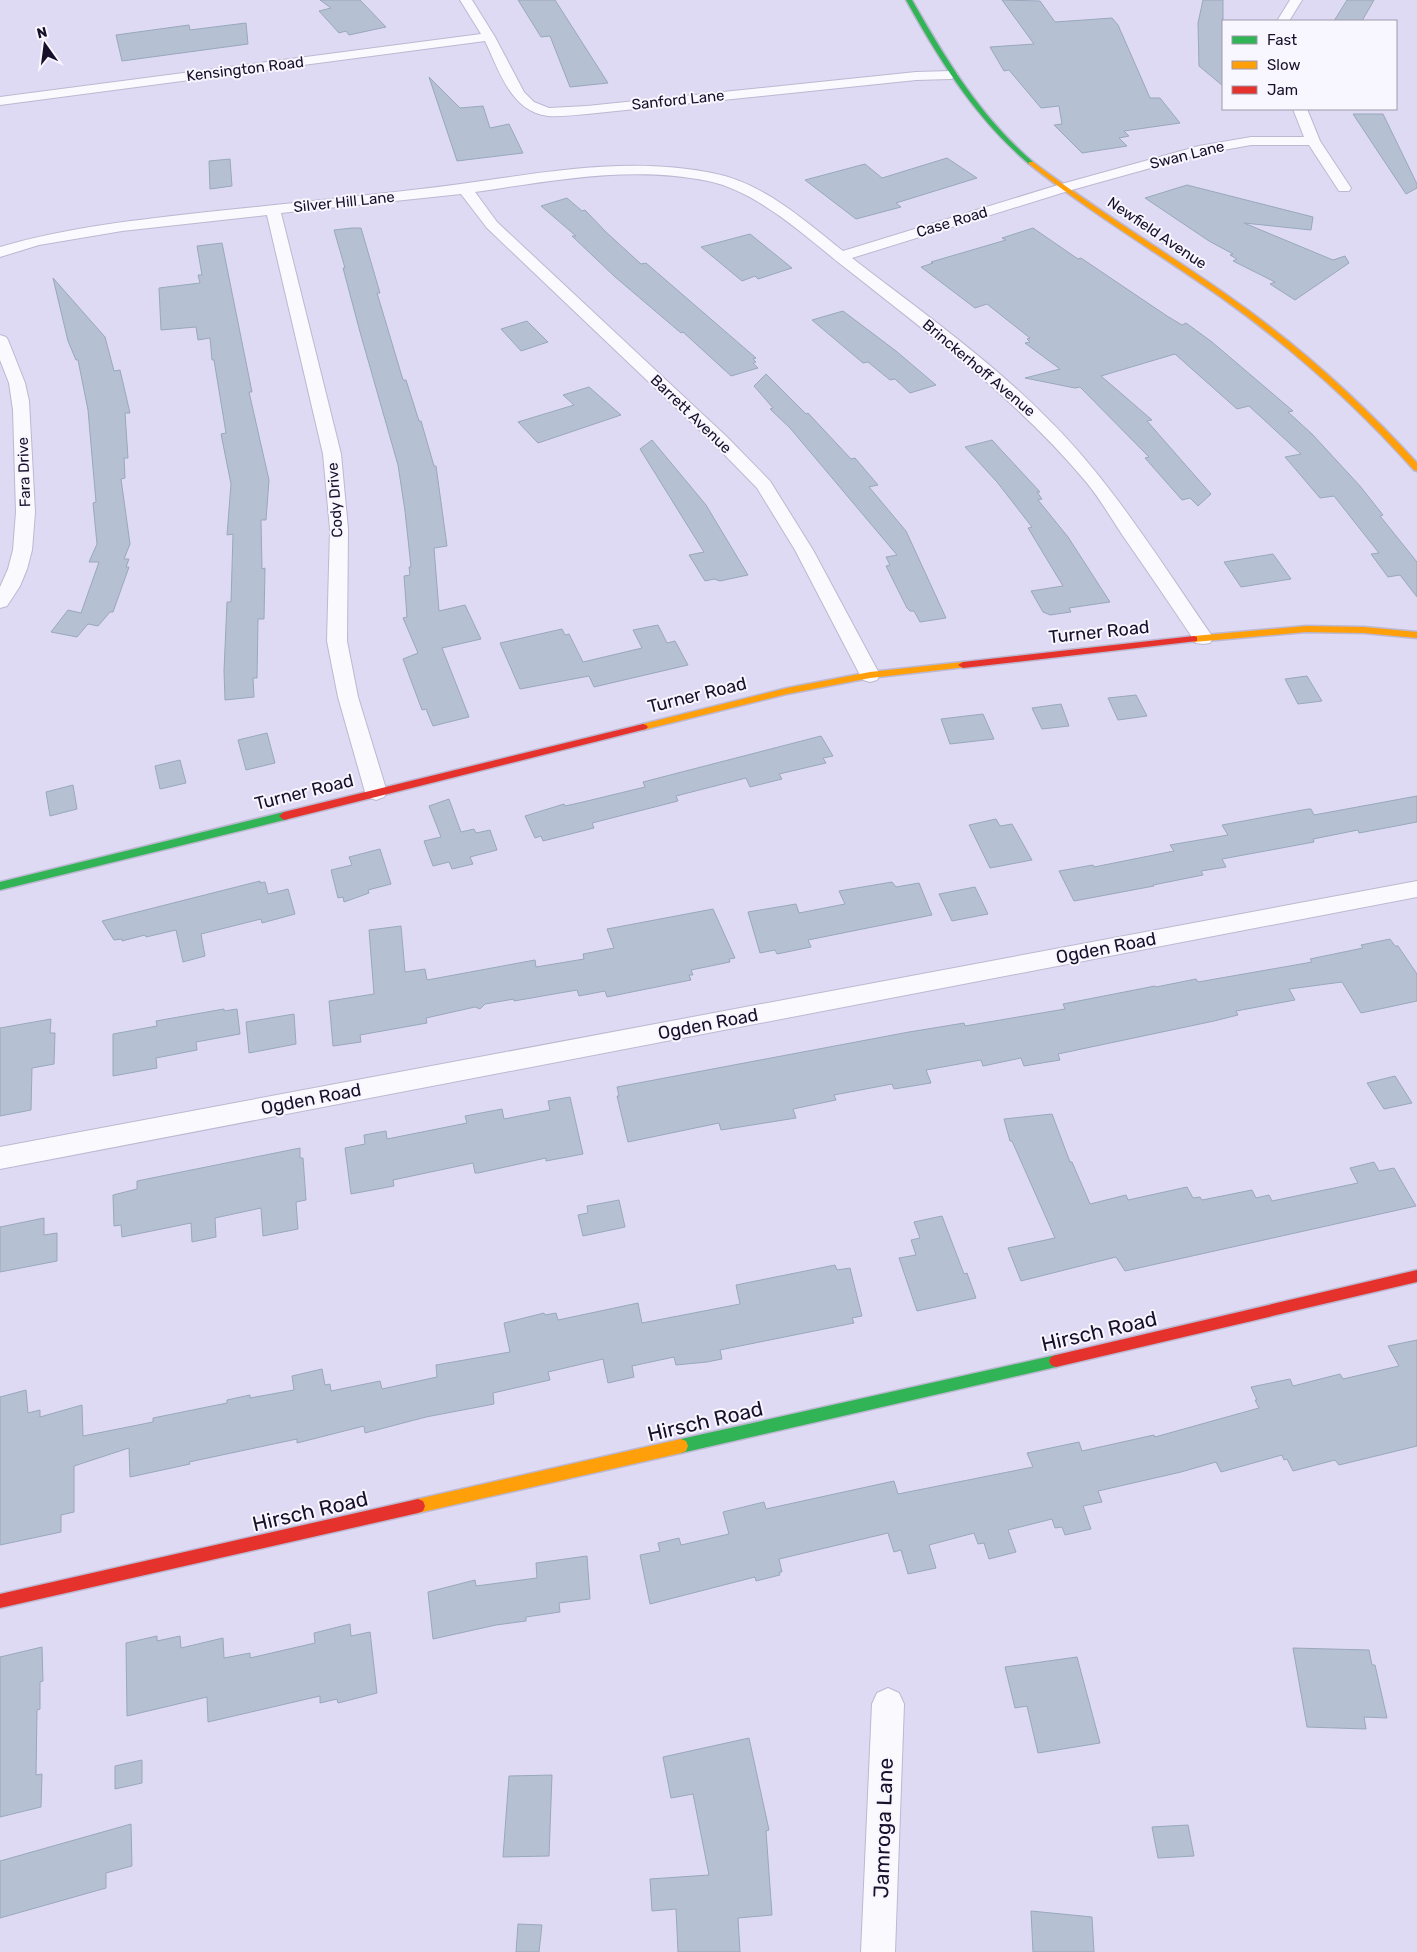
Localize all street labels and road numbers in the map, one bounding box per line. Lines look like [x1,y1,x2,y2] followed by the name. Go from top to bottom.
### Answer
[185,53,305,85] street label: Kensington Road
[631,86,725,114] street label: Sanford Lane
[1148,137,1226,173] street label: Swan Lane
[293,188,395,216] street label: Silver Hill Lane
[1104,193,1210,273] street label: Newfield Avenue
[914,203,990,241] street label: Case Road
[919,316,1039,420] street label: Brinckerhoff Avenue
[647,371,735,457] street label: Barrett Avenue
[14,437,34,507] street label: Fara Drive
[323,462,347,538] street label: Cody Drive
[1048,616,1150,648] street label: Turner Road
[645,672,749,718] street label: Turner Road
[252,769,356,815] street label: Turner Road
[1054,927,1158,969] street label: Ogden Road
[656,1003,760,1045] street label: Ogden Road
[259,1078,363,1120] street label: Ogden Road
[1039,1306,1159,1356] street label: Hirsch Road
[645,1396,765,1446] street label: Hirsch Road
[250,1486,370,1536] street label: Hirsch Road
[868,1757,898,1899] street label: Jamroga Lane

